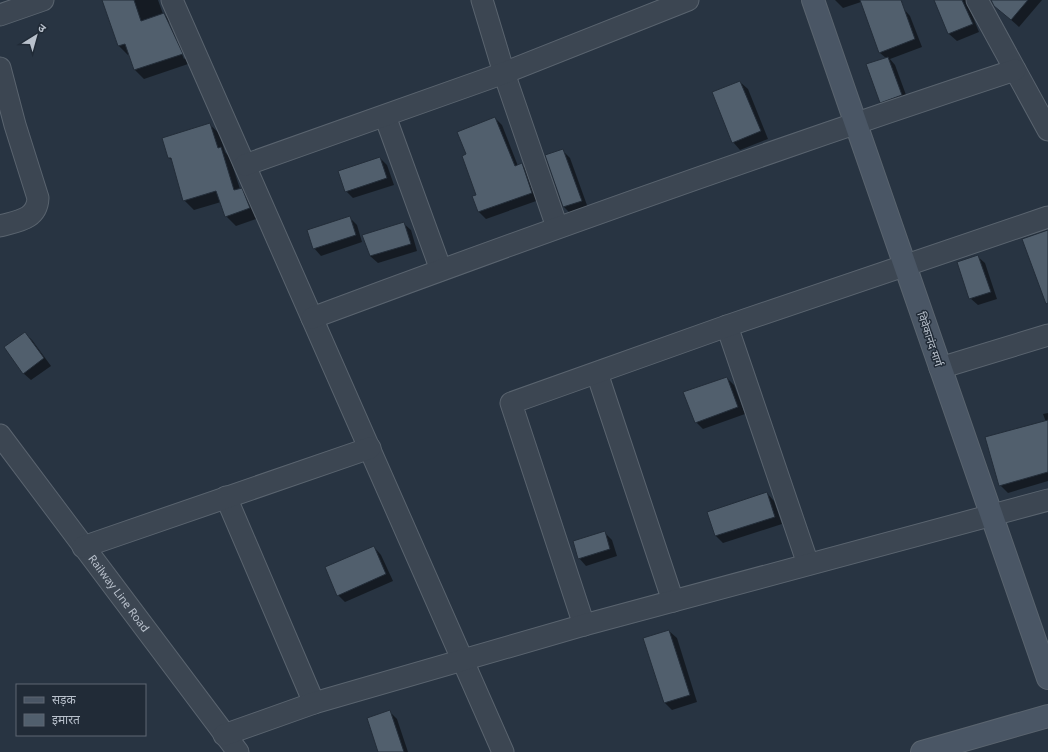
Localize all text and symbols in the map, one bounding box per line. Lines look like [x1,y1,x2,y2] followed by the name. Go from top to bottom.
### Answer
[16,16,56,56] north arrow
[35,20,50,36] text: उ
[914,310,947,369] street label: विवेकानंद मार्ग
[85,551,153,635] street label: Railway Line Road
[16,684,146,736] legend
[52,691,77,708] text: सड़क
[52,711,81,728] text: इमारत

